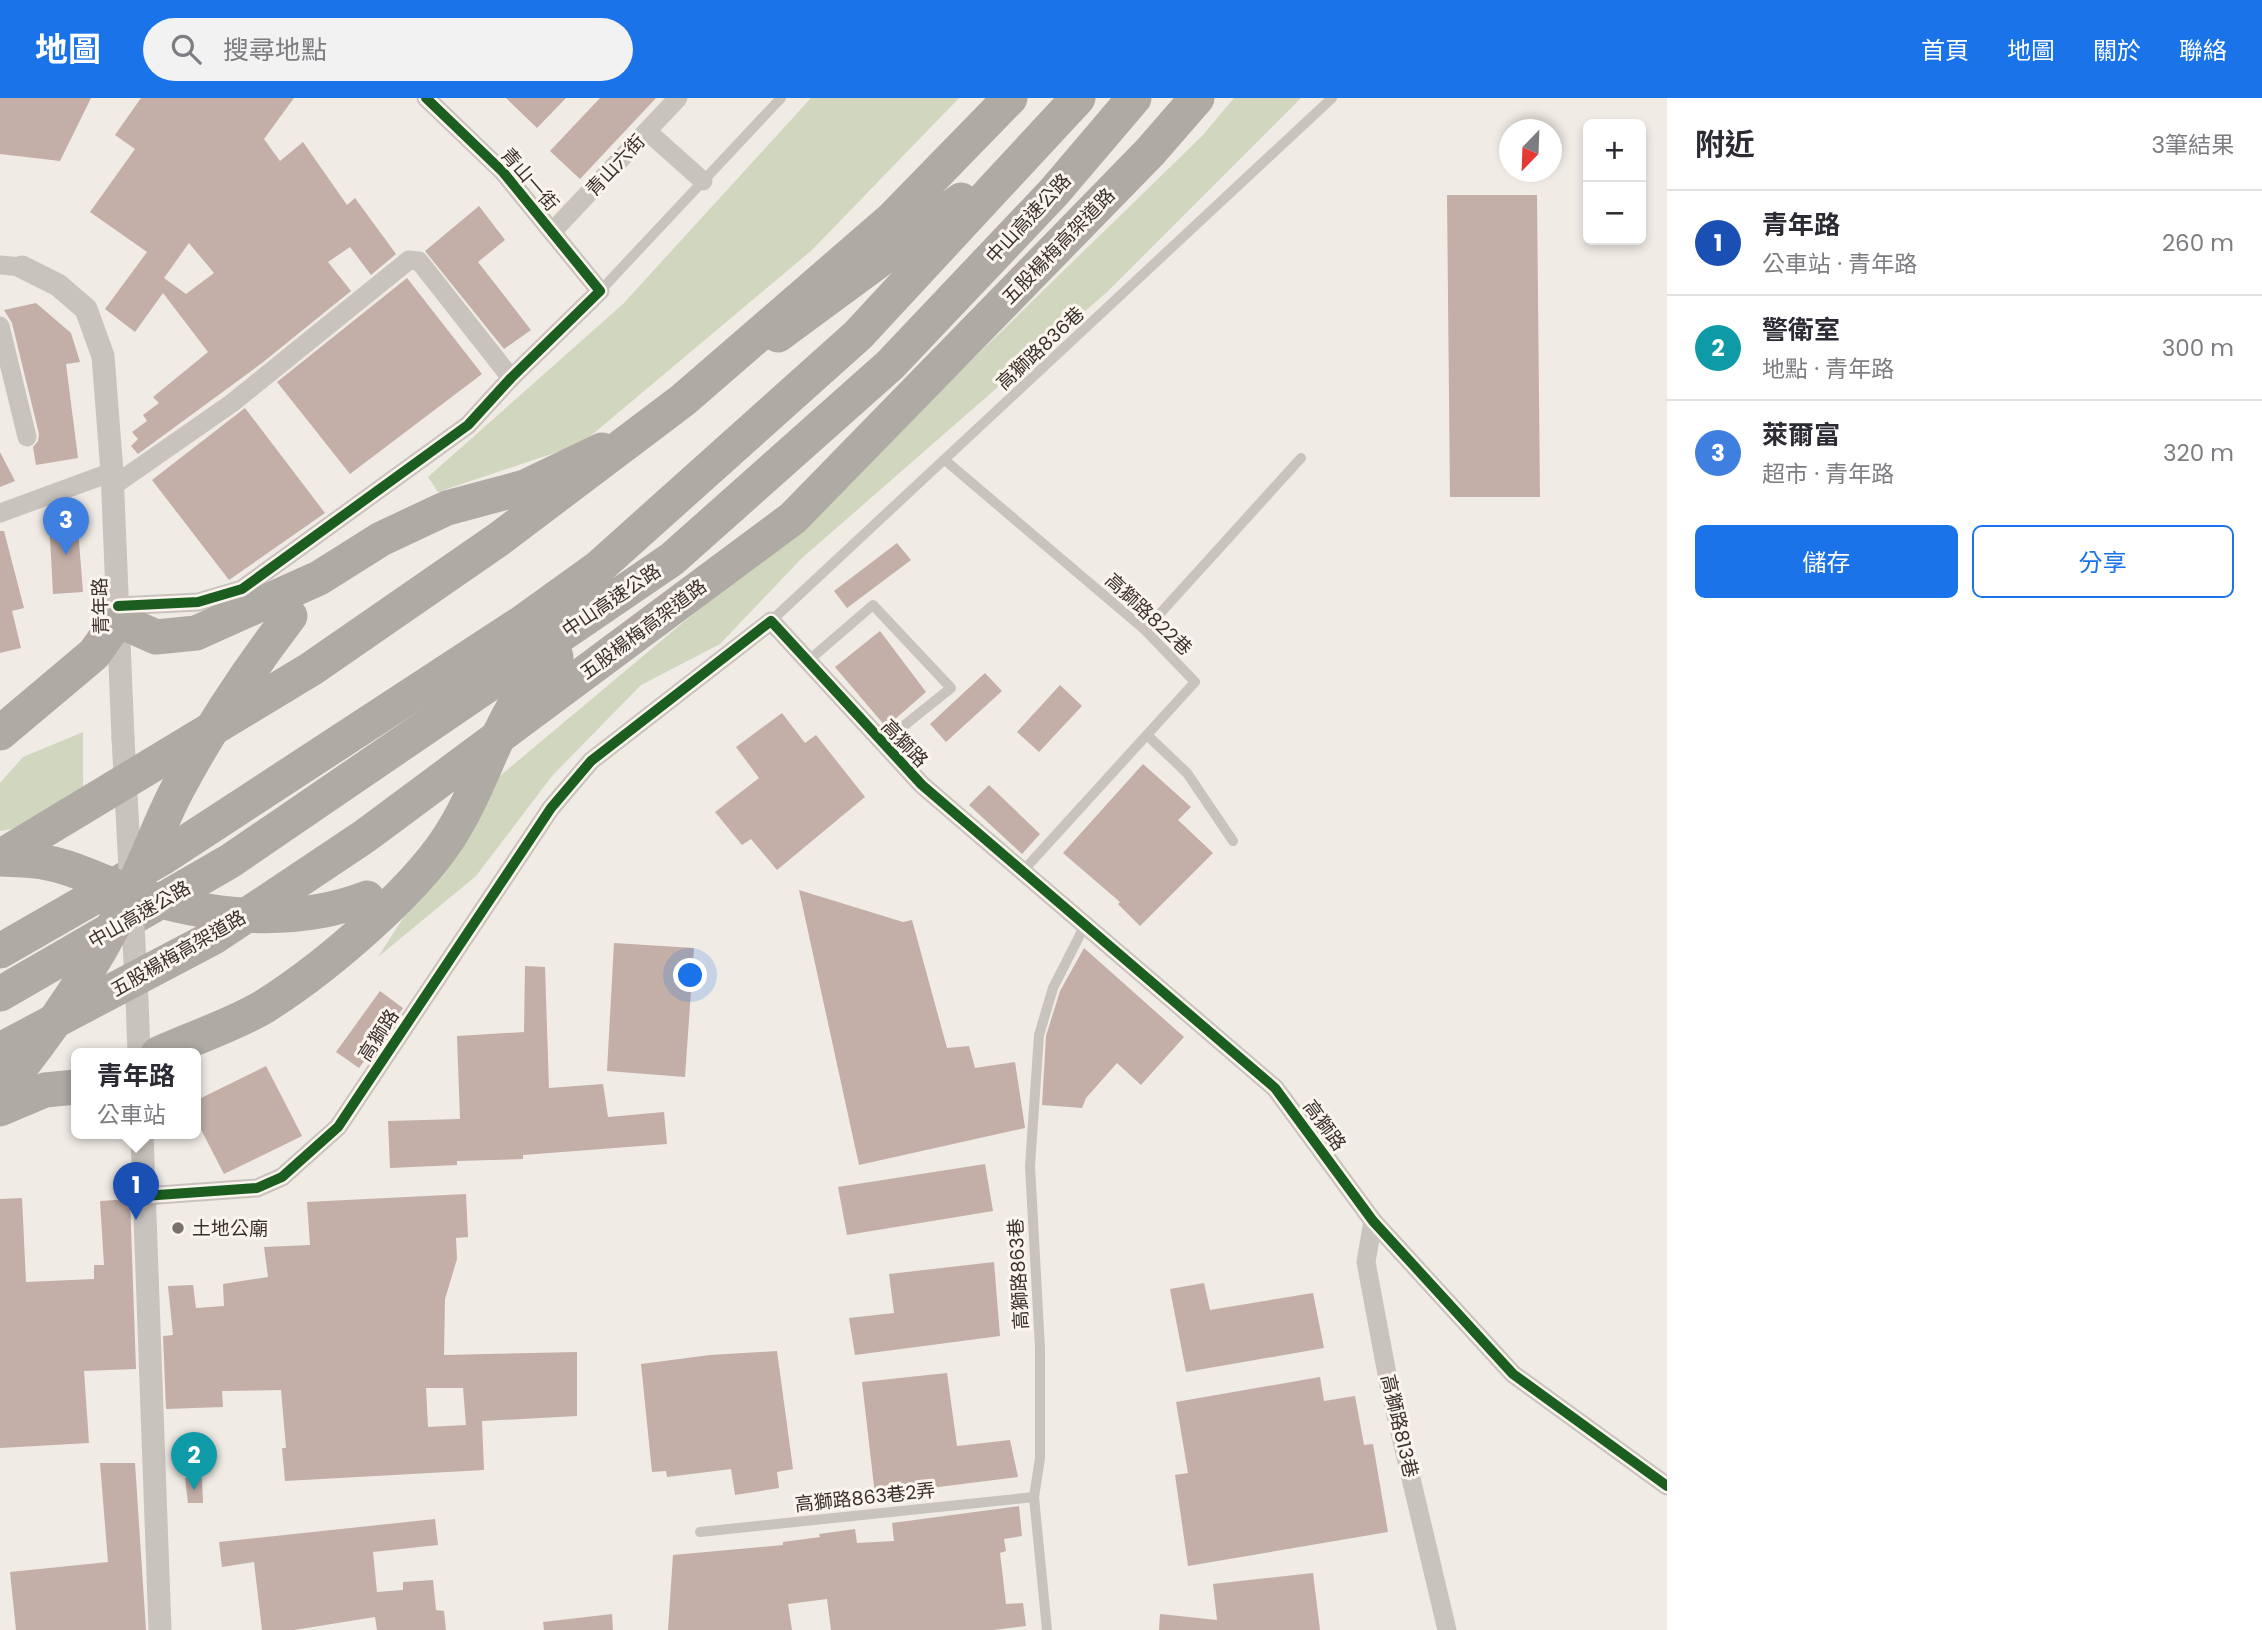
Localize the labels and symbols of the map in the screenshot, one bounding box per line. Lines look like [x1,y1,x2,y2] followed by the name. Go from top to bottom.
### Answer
[1499,119,1562,182] north arrow
[580,128,651,202] street label: 青山六街
[494,142,565,217] street label: 青山一街
[980,167,1077,269] street label: 中山高速公路
[996,182,1121,310] street label: 五股楊梅高架道路
[990,301,1090,396] street label: 高獅路836巷
[43,497,89,555] pin: 3
[556,557,666,643] street label: 中山高速公路
[1099,567,1198,662] street label: 高獅路822巷
[574,573,712,686] street label: 五股楊梅高架道路
[86,577,115,635] street label: 青年路
[875,713,934,773] street label: 高獅路
[83,874,195,955] street label: 中山高速公路
[106,904,251,1003] street label: 五股楊梅高架道路
[673,958,707,992] your location
[352,1004,405,1067] street label: 高獅路
[1297,1094,1352,1156] street label: 高獅路
[113,1162,159,1220] pin: 1
[192,1215,268,1242] place label: 土地公廟
[1002,1218,1035,1330] street label: 高獅路863巷
[170,1220,186,1236] marker: 土地公廟
[1375,1372,1425,1480] street label: 高獅路813巷
[171,1432,217,1490] pin: 2
[793,1477,937,1518] street label: 高獅路863巷2弄

